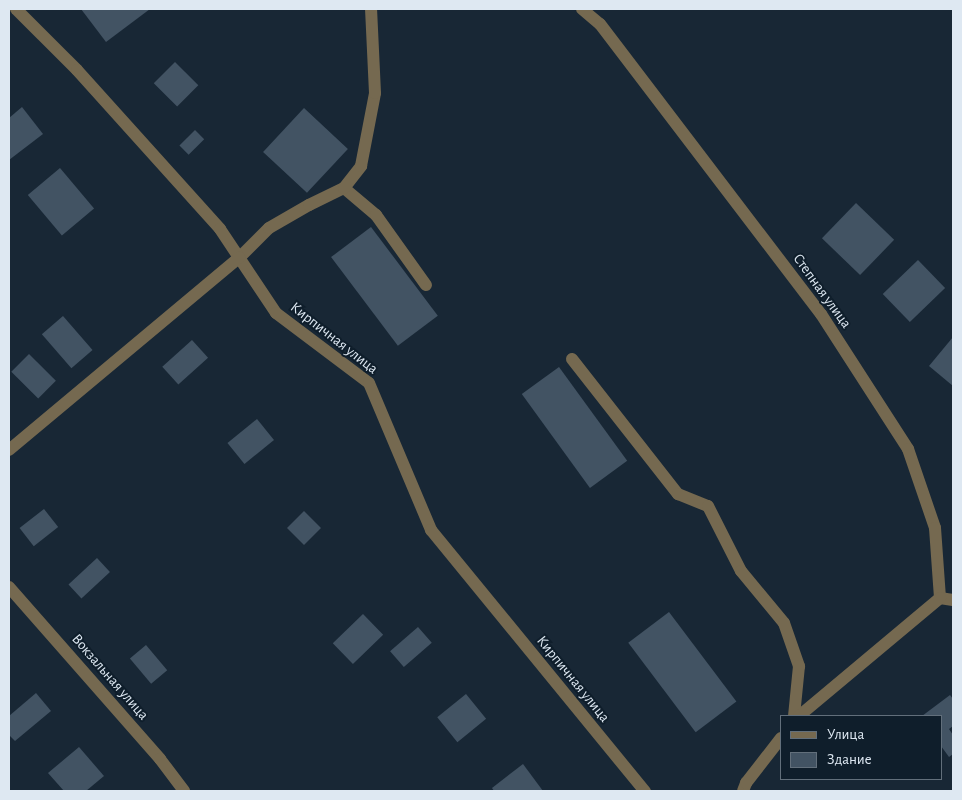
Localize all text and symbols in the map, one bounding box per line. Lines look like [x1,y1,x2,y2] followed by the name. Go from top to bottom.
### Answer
[789,250,855,332] street label: Степная улица
[287,298,381,378] street label: Кирпичная улица
[68,630,152,724] street label: Вокзальная улица
[533,632,613,726] street label: Кирпичная улица
[780,715,942,780] legend
[827,727,864,742] text: Улица
[827,752,872,767] text: Здание

